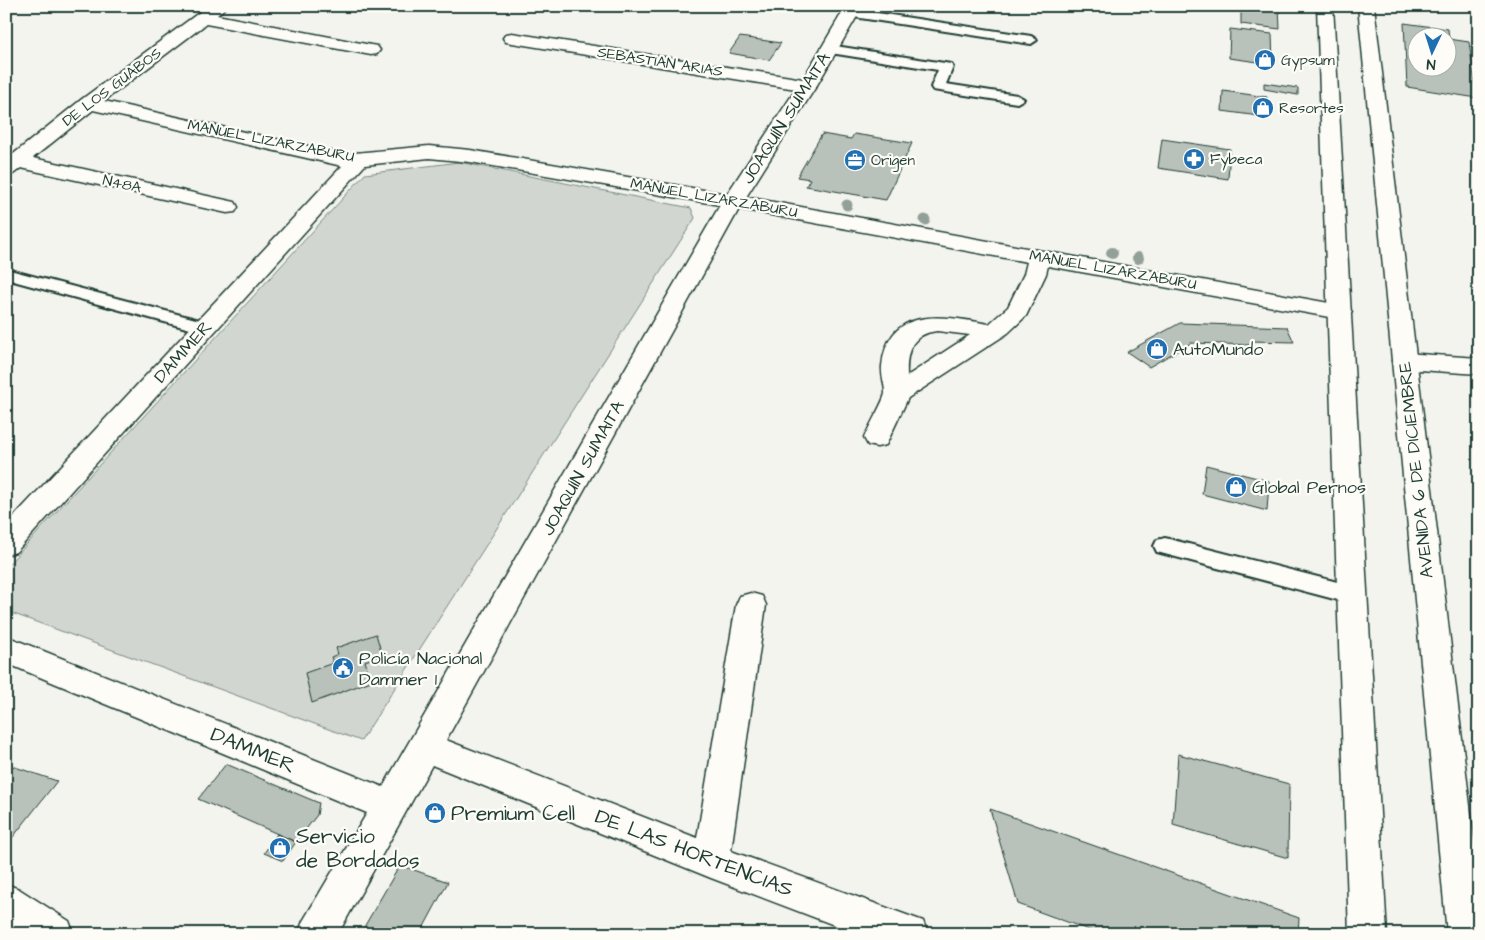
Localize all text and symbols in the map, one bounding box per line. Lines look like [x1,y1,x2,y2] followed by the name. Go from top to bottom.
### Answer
[1408,28,1458,78] north arrow
[58,42,166,131] street label: DE LOS GUABOS
[596,42,725,82] street label: SEBASTIAN ARIAS
[735,47,837,189] street label: JOAQUÍN SUMAITA
[1253,48,1277,72] shop icon: Gypsum
[1281,50,1335,72] place label: Gypsum
[1426,54,1436,74] text: N
[1251,96,1275,120] shop icon: Resortes
[1279,98,1344,119] place label: Resortes
[186,115,356,167] street label: MANUEL LIZARZABURU
[1182,147,1206,171] pharmacy icon: Fybeca
[843,148,867,172] office icon: Origen
[1210,149,1263,171] place label: Fybeca
[871,150,915,172] place label: Origen
[101,170,144,198] street label: N48A
[629,173,799,223] street label: MANUEL LIZARZABURU
[1028,245,1198,295] street label: MANUEL LIZARZABURU
[148,315,218,389] street label: DAMMER
[1145,337,1169,361] shop icon: AutoMundo
[1173,337,1263,362] place label: AutoMundo
[1392,360,1440,580] street label: AVENIDA 6 DE DICIEMBRE
[536,396,631,540] street label: JOAQUÍN SUMAITA
[1224,475,1248,499] shop icon: Global Pernos
[1252,475,1366,500] place label: Global Pernos
[359,646,482,692] place label: Policía Nacional Dammer 1
[331,656,355,680] public building icon: Policía Nacional Dammer 1
[206,720,300,780] street label: DAMMER
[451,799,575,828] place label: Premium Cell
[423,801,447,825] shop icon: Premium Cell
[591,802,797,904] street label: DE LAS HORTENCIAS
[296,822,419,875] place label: Servicio de Bordados
[268,836,292,860] shop icon: Servicio de Bordados

